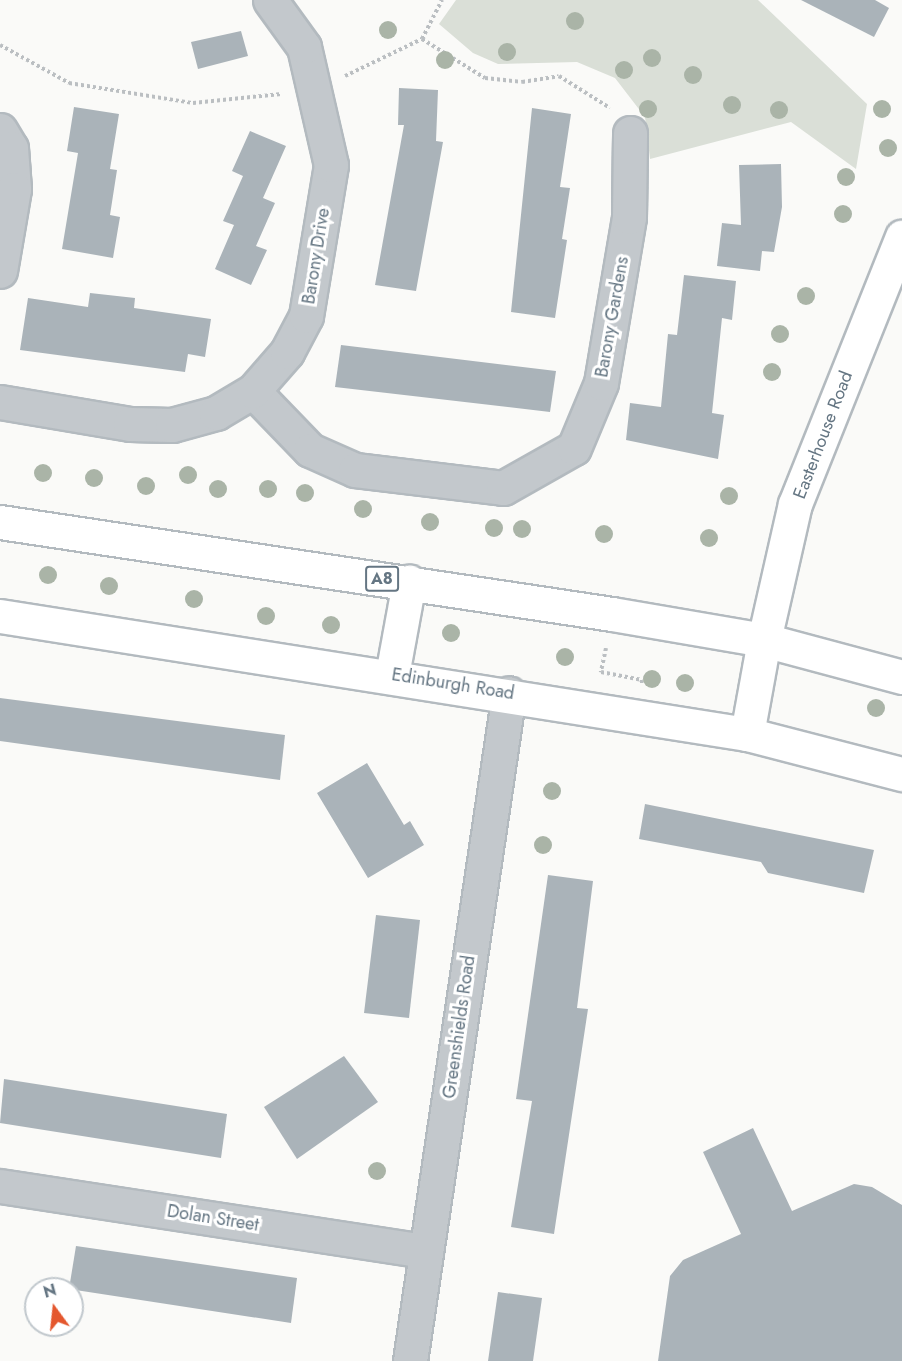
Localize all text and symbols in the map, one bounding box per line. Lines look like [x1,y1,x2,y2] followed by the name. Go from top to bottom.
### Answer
[298,206,334,306] street label: Barony Drive
[591,255,633,379] street label: Barony Gardens
[789,368,857,502] street label: Easterhouse Road
[364,566,400,592] road number: A8
[390,664,516,704] street label: Edinburgh Road
[438,954,480,1100] street label: Greenshields Road
[166,1200,260,1236] street label: Dolan Street
[24,1277,84,1337] north arrow
[41,1278,59,1304] text: N

